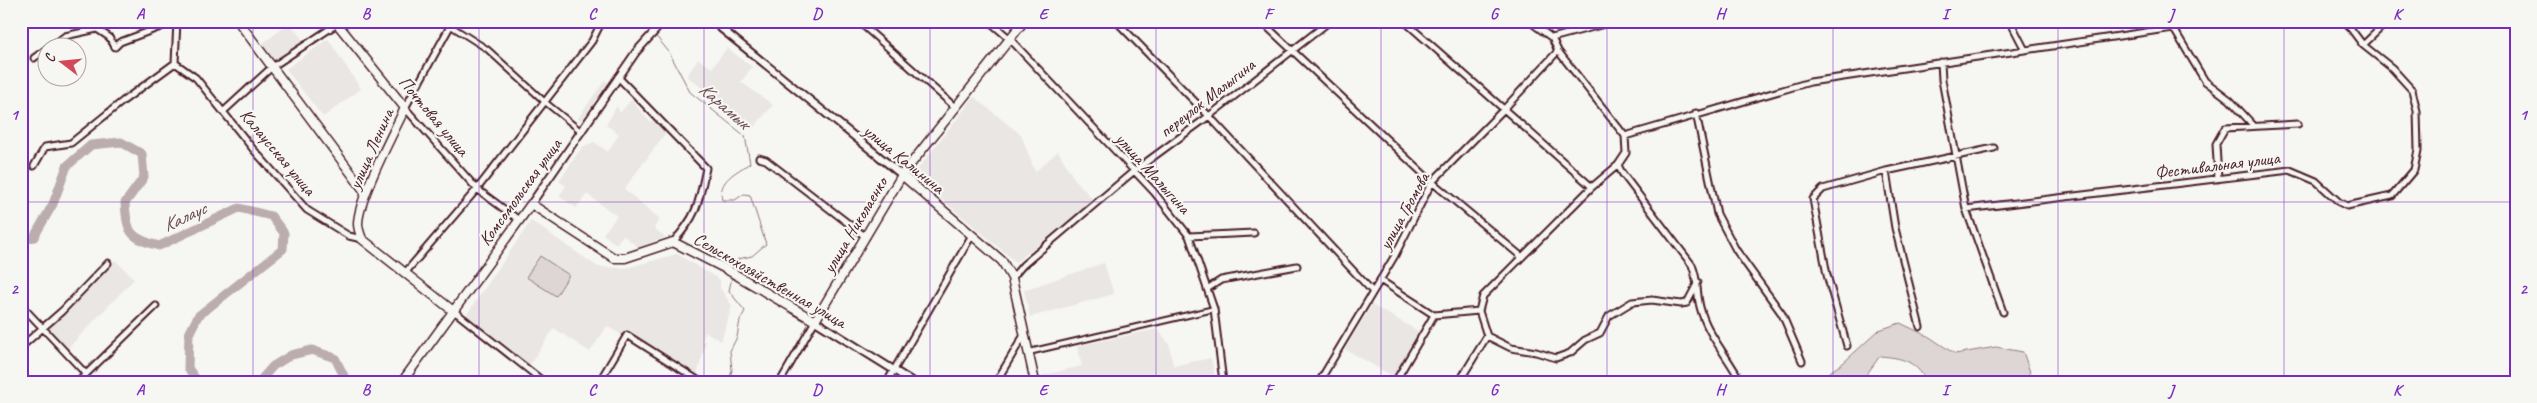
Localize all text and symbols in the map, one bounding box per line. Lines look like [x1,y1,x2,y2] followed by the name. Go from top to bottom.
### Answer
[136,4,146,24] text: A
[362,4,372,24] text: B
[588,4,598,24] text: C
[812,4,823,24] text: D
[1039,4,1050,24] text: E
[1264,4,1275,24] text: F
[1490,4,1500,24] text: G
[1715,4,1727,24] text: H
[1942,4,1952,24] text: I
[2167,4,2176,24] text: J
[2393,4,2405,24] text: K
[38,38,88,88] north arrow
[41,51,60,64] text: С
[1155,53,1261,142] street label: переулок Малыгина
[394,71,475,161] street label: Почтовая улица
[694,77,758,137] water label: Карамык
[235,104,322,201] street label: Калаусская улица
[343,104,399,193] street label: улица Ленина
[10,105,19,125] text: 1
[2519,105,2528,125] text: 1
[858,119,950,199] street label: улица Калинина
[1110,127,1196,219] street label: улица Малыгина
[474,133,567,250] street label: Комсомольская улица
[2153,146,2282,184] street label: Фестивальная улица
[1373,167,1435,254] street label: улица Громова
[817,172,893,278] street label: улица Николаенко
[159,196,212,237] water label: Калаус
[690,227,852,333] street label: Сельскохозяйственная улица
[10,279,19,299] text: 2
[2519,279,2528,299] text: 2
[136,380,146,400] text: A
[362,380,372,400] text: B
[588,380,598,400] text: C
[812,380,823,400] text: D
[1039,380,1050,400] text: E
[1264,380,1275,400] text: F
[1490,380,1500,400] text: G
[1715,380,1727,400] text: H
[1942,380,1952,400] text: I
[2167,380,2176,400] text: J
[2393,380,2405,400] text: K

